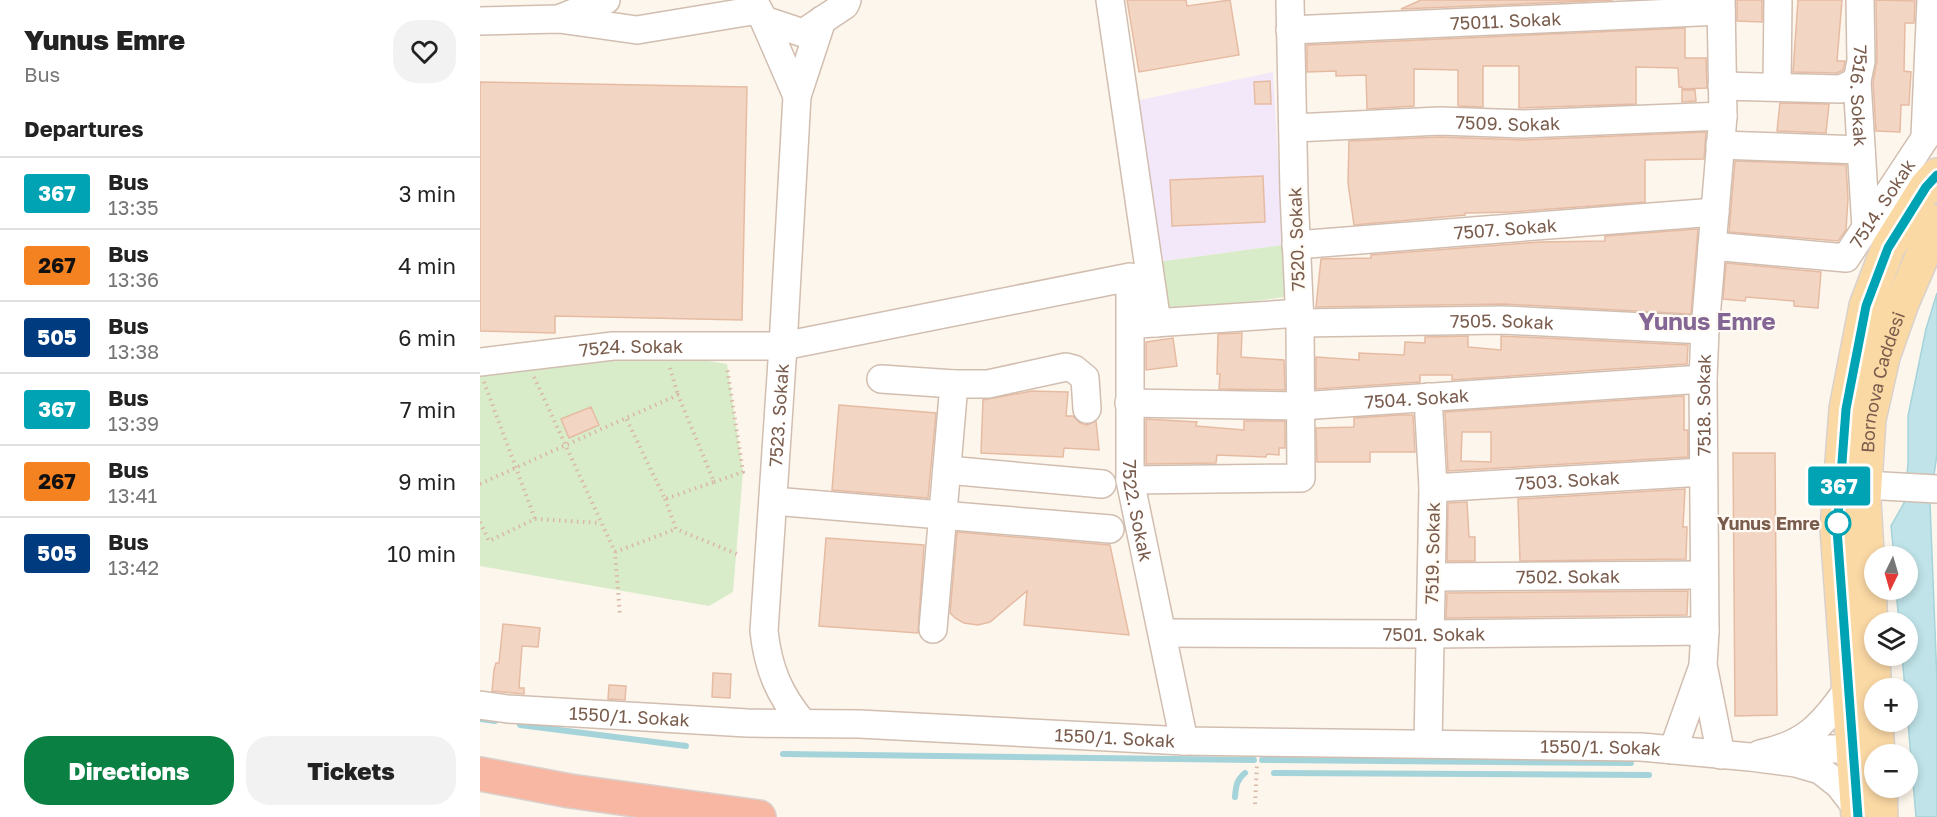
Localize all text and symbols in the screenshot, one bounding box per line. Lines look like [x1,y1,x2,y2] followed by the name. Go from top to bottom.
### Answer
[1450,7,1562,34] street label: 75011. Sokak
[393,20,456,83] button: heart
[24,23,185,56] text: Yunus Emre
[1846,45,1872,147] street label: 7516. Sokak
[24,62,60,86] text: Bus
[1455,111,1561,135] street label: 7509. Sokak
[24,115,143,142] text: Departures
[1845,155,1919,252] street label: 7514. Sokak
[108,168,149,195] text: Bus
[38,180,76,206] text: 367
[399,180,456,207] text: 3 min
[1283,187,1309,291] street label: 7520. Sokak
[108,195,159,219] text: 13:35
[1453,213,1558,244] street label: 7507. Sokak
[108,240,149,267] text: Bus
[38,252,76,278] text: 267
[398,252,456,279] text: 4 min
[108,267,159,291] text: 13:36
[1638,306,1776,335] district label: Yunus Emre
[1450,309,1555,334] street label: 7505. Sokak
[1856,309,1909,454] street label: Bornova Caddesi
[108,312,149,339] text: Bus
[37,324,77,350] text: 505
[398,324,456,351] text: 6 min
[578,335,683,361] street label: 7524. Sokak
[108,339,159,363] text: 13:38
[1692,353,1715,456] street label: 7518. Sokak
[764,363,793,468] street label: 7523. Sokak
[108,384,149,411] text: Bus
[1364,384,1470,413] street label: 7504. Sokak
[38,396,76,422] text: 367
[400,396,456,423] text: 7 min
[108,411,159,435] text: 13:39
[108,456,149,483] text: Bus
[1119,459,1158,564] street label: 7522. Sokak
[1515,466,1620,494] street label: 7503. Sokak
[1804,466,1874,506] line badge: 367
[38,468,76,494] text: 267
[398,468,456,495] text: 9 min
[1820,473,1858,499] text: 367
[108,483,157,507] text: 13:41
[1420,502,1444,604] street label: 7519. Sokak
[1825,510,1851,536] marker: Yunus Emre
[1717,512,1820,534] place label: Yunus Emre
[108,528,149,555] text: Bus
[37,540,77,566] text: 505
[387,540,456,567] text: 10 min
[1864,546,1918,600] north arrow
[1864,546,1918,798] map controls
[108,555,159,579] text: 13:42
[1516,565,1620,587] street label: 7502. Sokak
[1864,612,1918,666] button: layers
[1383,622,1485,645] street label: 7501. Sokak
[1864,678,1918,732] button: +
[569,702,690,731] street label: 1550/1. Sokak
[1054,723,1176,752] street label: 1550/1. Sokak
[1540,735,1662,760] street label: 1550/1. Sokak
[24,736,234,805] button: Directions
[246,736,456,805] button: Tickets
[1864,744,1918,798] button: −

